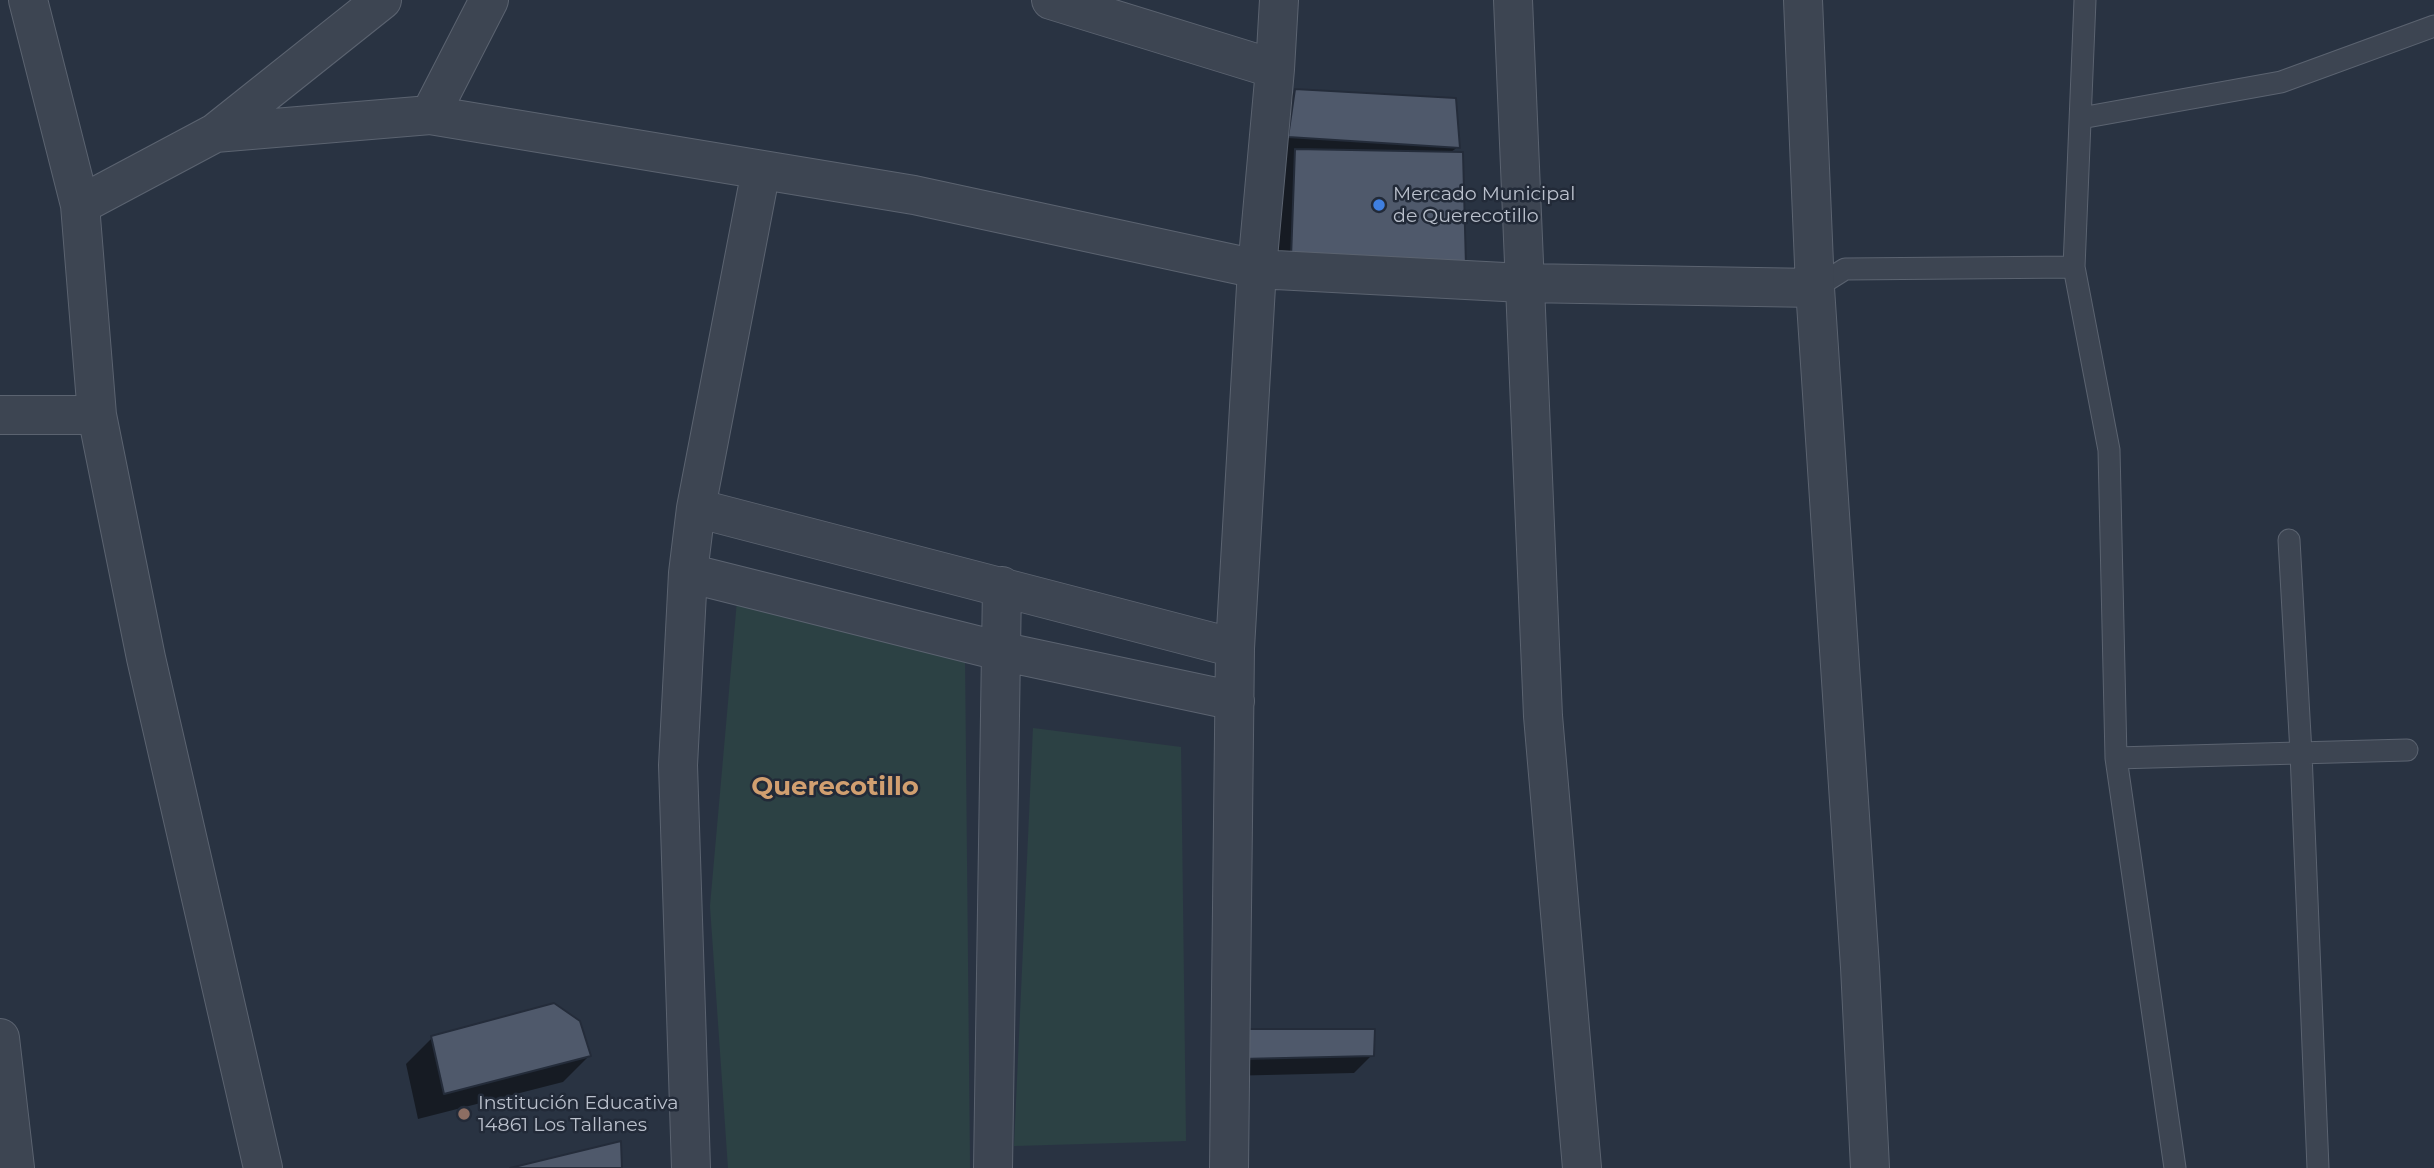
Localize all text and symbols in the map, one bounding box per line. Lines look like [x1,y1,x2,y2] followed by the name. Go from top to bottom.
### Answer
[1393,183,1575,227] place label: Mercado Municipal de Querecotillo
[1371,197,1387,213] marker: Mercado Municipal de Querecotillo
[751,771,919,803] district label: Querecotillo
[478,1092,678,1136] place label: Institución Educativa 14861 Los Tallanes
[456,1106,472,1122] marker: Institución Educativa 14861 Los Tallanes

